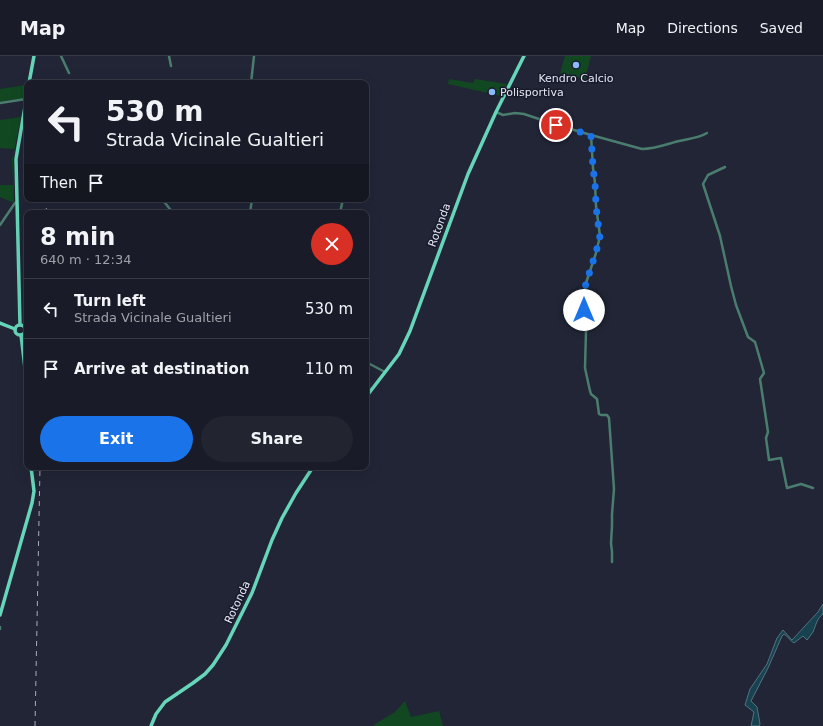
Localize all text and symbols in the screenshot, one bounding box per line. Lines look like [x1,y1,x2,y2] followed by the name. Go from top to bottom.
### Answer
[20,17,65,39] text: Map
[616,20,645,36] text: Map
[667,20,738,36] text: Directions
[760,20,803,36] text: Saved
[571,60,581,70] marker: Kendro Calcio
[538,72,614,85] place label: Kendro Calcio
[500,86,564,99] place label: Polisportiva
[487,87,497,97] marker: Polisportiva
[106,95,203,128] text: 530 m
[40,96,92,148] icon: left
[539,108,573,142] pin
[545,114,567,136] icon: arrive
[106,129,324,150] text: Strada Vicinale Gualtieri
[85,172,107,194] icon: arrive
[40,174,77,192] text: Then
[426,202,453,249] street label: Rotonda
[40,223,115,251] text: 8 min
[311,223,353,265] button: close
[40,252,131,267] text: 640 m · 12:34
[563,289,605,331] position arrow
[74,292,146,310] text: Turn left
[40,298,62,320] icon: left
[305,300,353,318] text: 530 m
[74,310,232,325] text: Strada Vicinale Gualtieri
[40,358,62,380] icon: arrive
[74,360,249,378] text: Arrive at destination
[305,360,353,378] text: 110 m
[40,416,193,462] button: Exit
[201,416,353,462] button: Share
[222,579,253,626] street label: Rotonda

